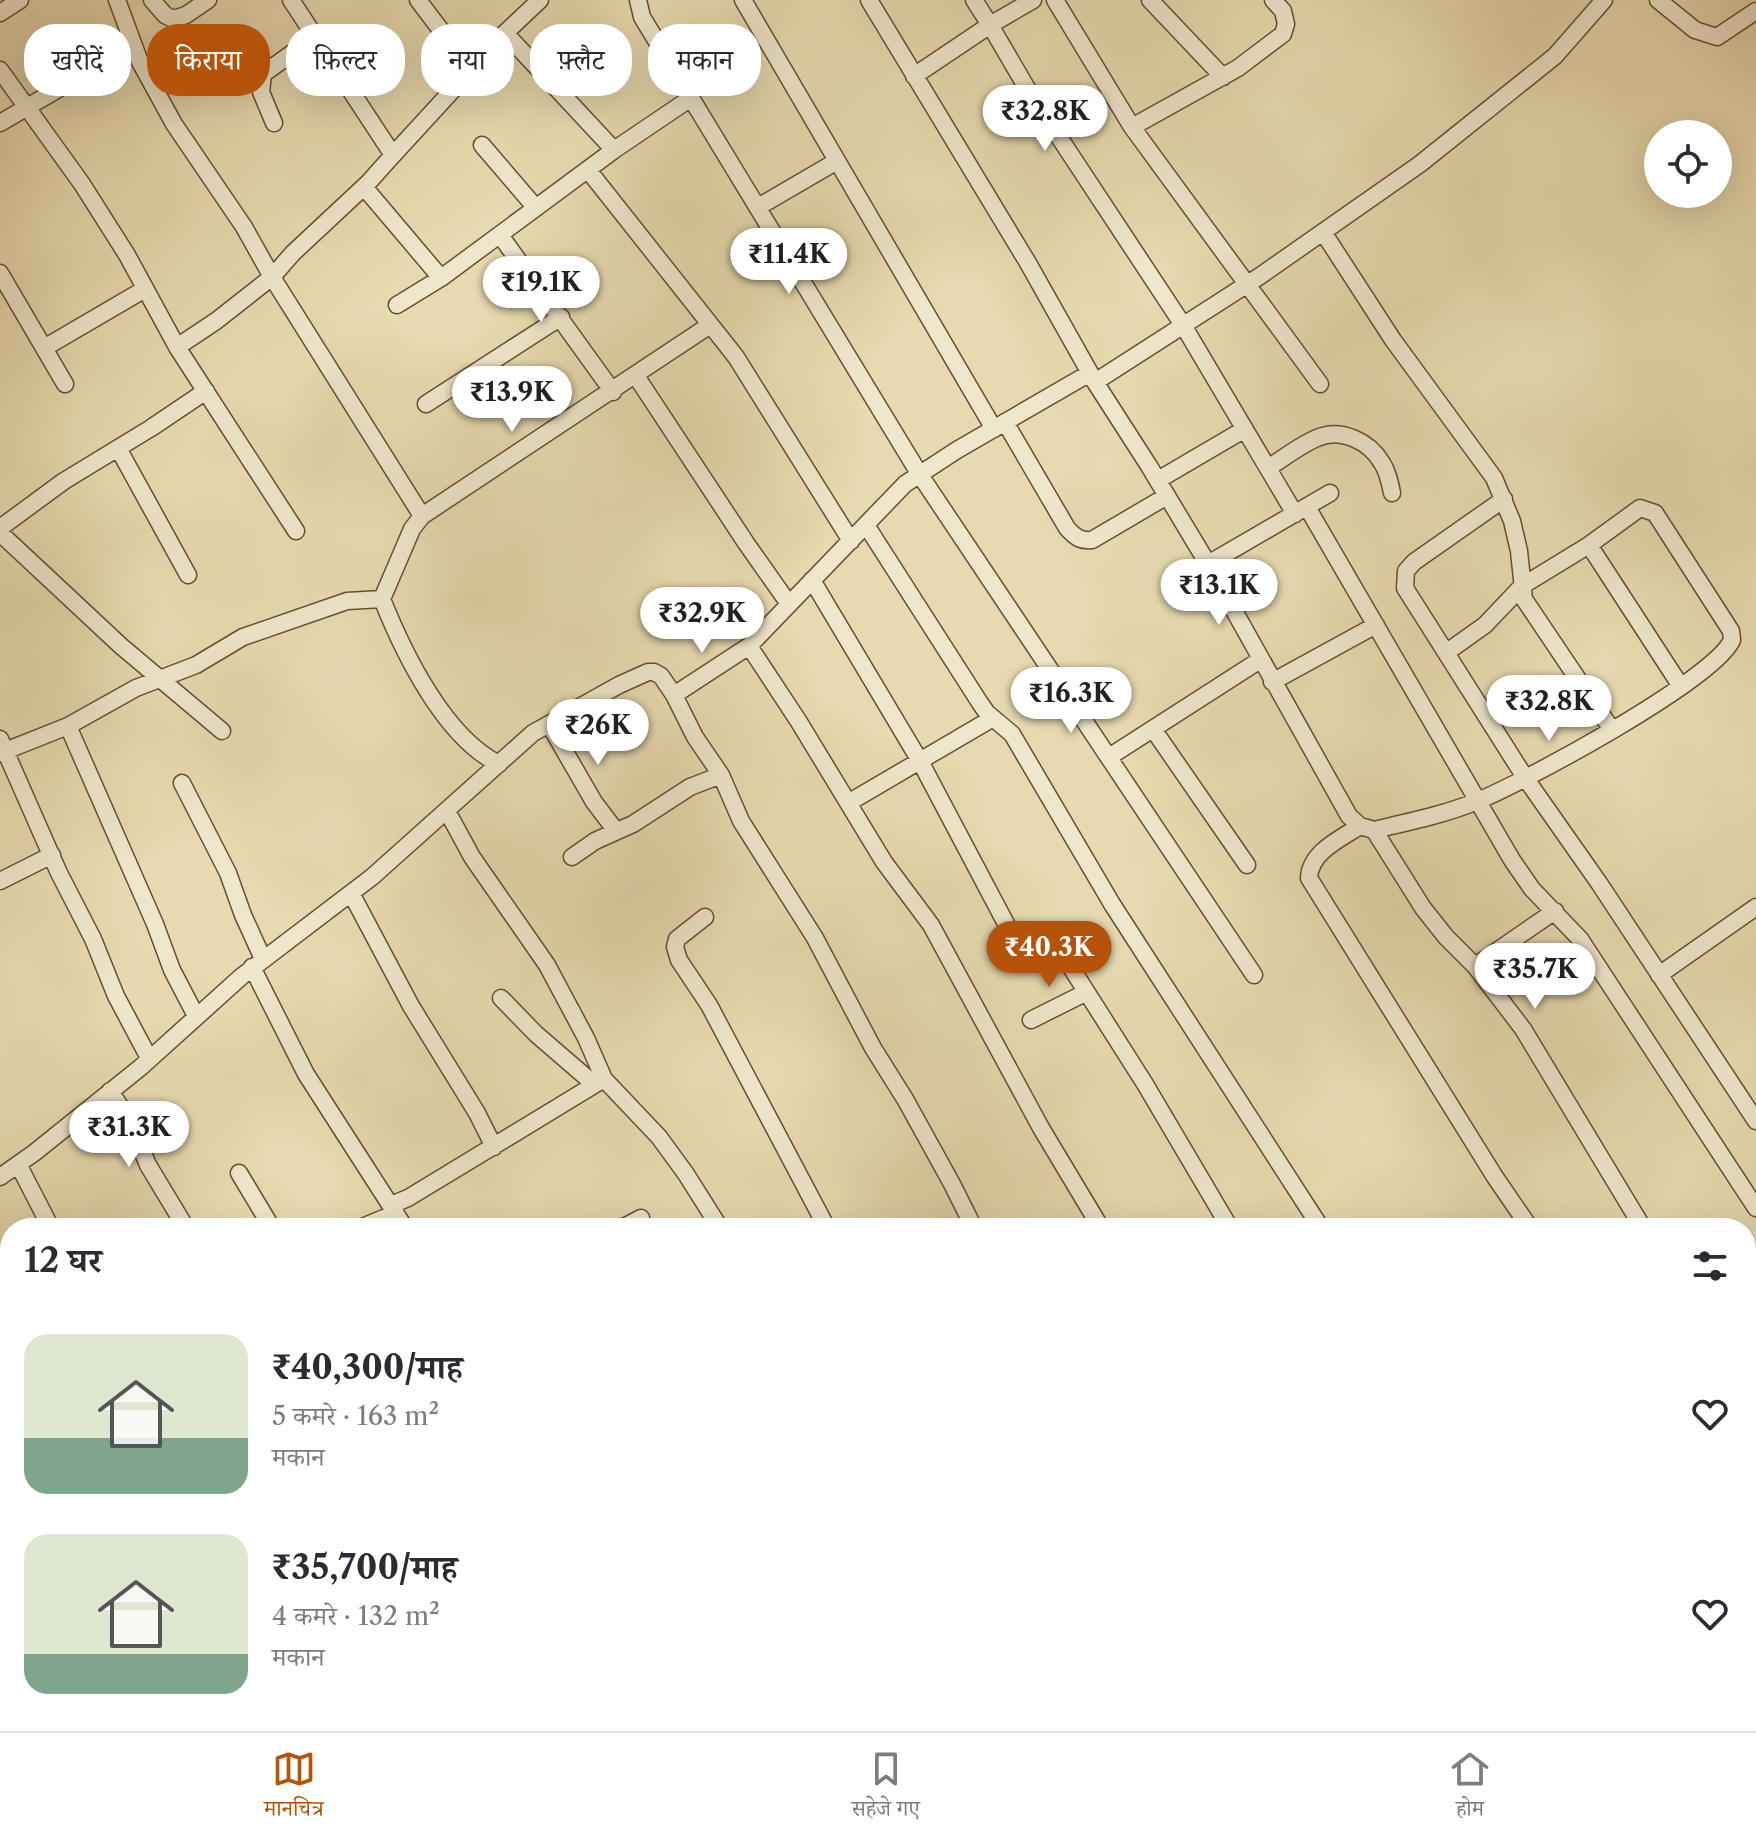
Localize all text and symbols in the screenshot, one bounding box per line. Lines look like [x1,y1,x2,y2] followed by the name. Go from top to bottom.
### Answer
[24,24,131,96] chip: खरीदें
[147,24,270,96] chip: किराया
[286,24,405,96] chip: फ़िल्टर
[421,24,514,96] chip: नया
[530,24,632,96] chip: फ़्लैट
[648,24,761,96] chip: मकान
[980,85,1110,153] pin: ₹32.8K
[1001,95,1089,127] text: ₹32.8K
[1644,120,1732,208] map controls
[1644,120,1732,208] button: locate
[724,228,854,296] pin: ₹11.4K
[748,238,830,270] text: ₹11.4K
[476,256,606,324] pin: ₹19.1K
[501,266,581,298] text: ₹19.1K
[447,366,577,434] pin: ₹13.9K
[470,376,554,408] text: ₹13.9K
[1154,559,1284,627] pin: ₹13.1K
[1179,569,1259,601] text: ₹13.1K
[637,587,767,655] pin: ₹32.9K
[658,597,746,629] text: ₹32.9K
[1006,667,1136,735] pin: ₹16.3K
[1484,675,1614,743] pin: ₹32.8K
[1029,677,1113,709] text: ₹16.3K
[1505,685,1593,717] text: ₹32.8K
[551,699,645,767] pin: ₹26K
[565,709,631,741] text: ₹26K
[984,921,1114,989] pin: ₹40.3K
[1005,931,1094,963] text: ₹40.3K
[1470,943,1600,1011] pin: ₹35.7K
[1493,953,1577,985] text: ₹35.7K
[64,1101,194,1169] pin: ₹31.3K
[87,1111,171,1143] text: ₹31.3K
[24,1239,102,1281] text: 12 घर
[1688,1244,1732,1288] icon: filters
[272,1346,463,1388] text: ₹40,300/माह
[88,1366,184,1462] icon: home
[1688,1392,1732,1436] icon: heart
[272,1400,439,1432] text: 5 कमरे · 163 m²
[272,1441,325,1473] text: मकान
[272,1546,457,1588] text: ₹35,700/माह
[88,1566,184,1662] icon: home
[1688,1592,1732,1636] icon: heart
[272,1600,440,1632] text: 4 कमरे · 132 m²
[272,1641,325,1673] text: मकान
[264,1747,324,1830] tab: मानचित्र
[852,1747,920,1830] tab: सहेजे गए
[1448,1747,1492,1830] tab: होम

